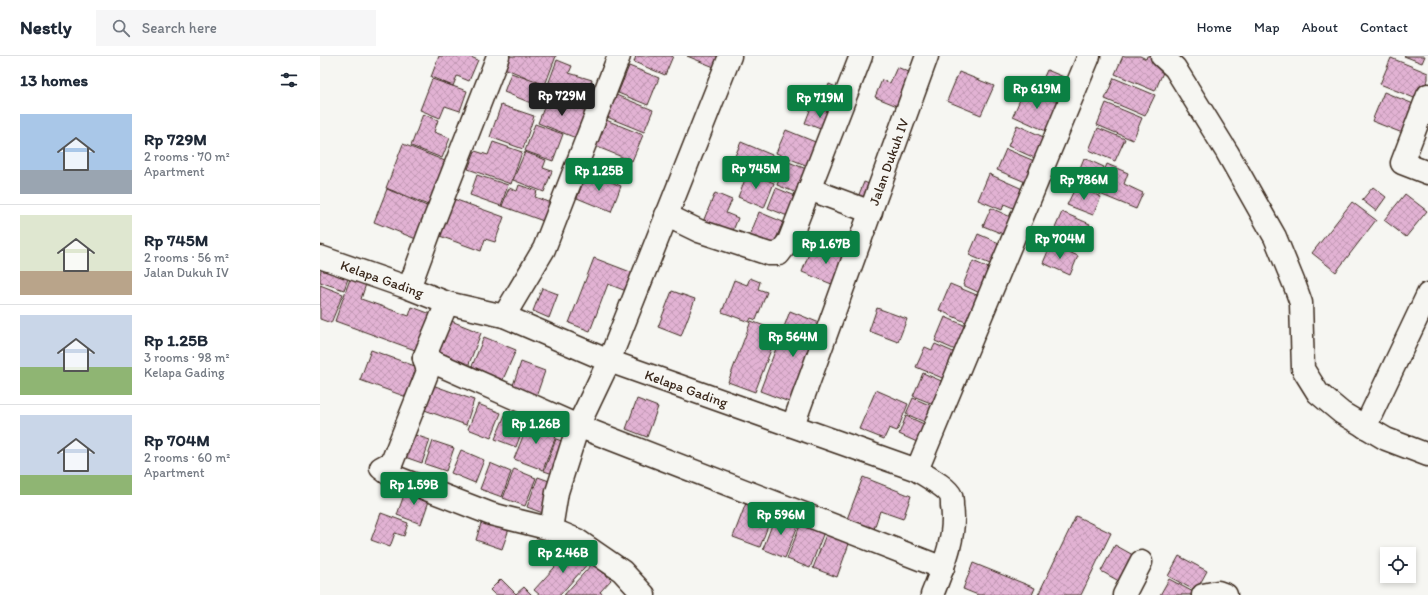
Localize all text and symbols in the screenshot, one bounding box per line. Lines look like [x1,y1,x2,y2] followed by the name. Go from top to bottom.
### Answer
[96,10,376,46] search box
[20,16,72,39] text: Nestly
[110,17,132,39] icon: search
[142,19,217,37] text: Search here
[1197,19,1232,36] text: Home
[1254,19,1280,36] text: Map
[1302,19,1338,36] text: About
[1360,19,1408,36] text: Contact
[278,69,300,91] icon: filters
[20,70,88,90] text: 13 homes
[1000,76,1074,110] pin: Rp 619M
[1013,81,1061,96] text: Rp 619M
[525,83,599,117] pin: Rp 729M
[783,85,857,119] pin: Rp 719M
[538,88,586,103] text: Rp 729M
[796,90,844,105] text: Rp 719M
[865,115,912,208] street label: Jalan Dukuh IV
[144,129,207,149] text: Rp 729M
[52,130,100,178] icon: home
[144,149,230,164] text: 2 rooms · 70 m²
[719,156,793,190] pin: Rp 745M
[558,158,640,192] pin: Rp 1.25B
[731,161,781,176] text: Rp 745M
[575,163,623,178] text: Rp 1.25B
[144,164,205,179] text: Apartment
[1047,167,1121,201] pin: Rp 786M
[1060,172,1108,187] text: Rp 786M
[1023,226,1097,260] pin: Rp 704M
[144,230,208,250] text: Rp 745M
[52,231,100,279] icon: home
[785,231,867,265] pin: Rp 1.67B
[1035,231,1085,246] text: Rp 704M
[802,236,850,251] text: Rp 1.67B
[144,250,229,265] text: 2 rooms · 56 m²
[338,256,427,302] street label: Kelapa Gading
[144,265,229,280] text: Jalan Dukuh IV
[756,324,830,358] pin: Rp 564M
[768,329,818,344] text: Rp 564M
[144,330,208,350] text: Rp 1.25B
[52,331,100,379] icon: home
[144,350,230,365] text: 3 rooms · 98 m²
[144,365,225,380] text: Kelapa Gading
[643,366,731,411] street label: Kelapa Gading
[495,411,577,445] pin: Rp 1.26B
[512,416,561,431] text: Rp 1.26B
[144,430,210,450] text: Rp 704M
[52,431,100,479] icon: home
[144,450,230,465] text: 2 rooms · 60 m²
[144,465,205,480] text: Apartment
[373,472,455,506] pin: Rp 1.59B
[390,477,438,492] text: Rp 1.59B
[744,502,818,536] pin: Rp 596M
[757,507,805,522] text: Rp 596M
[522,540,604,574] pin: Rp 2.46B
[538,545,588,560] text: Rp 2.46B
[1380,547,1416,583] map controls
[1380,547,1416,583] button: locate

